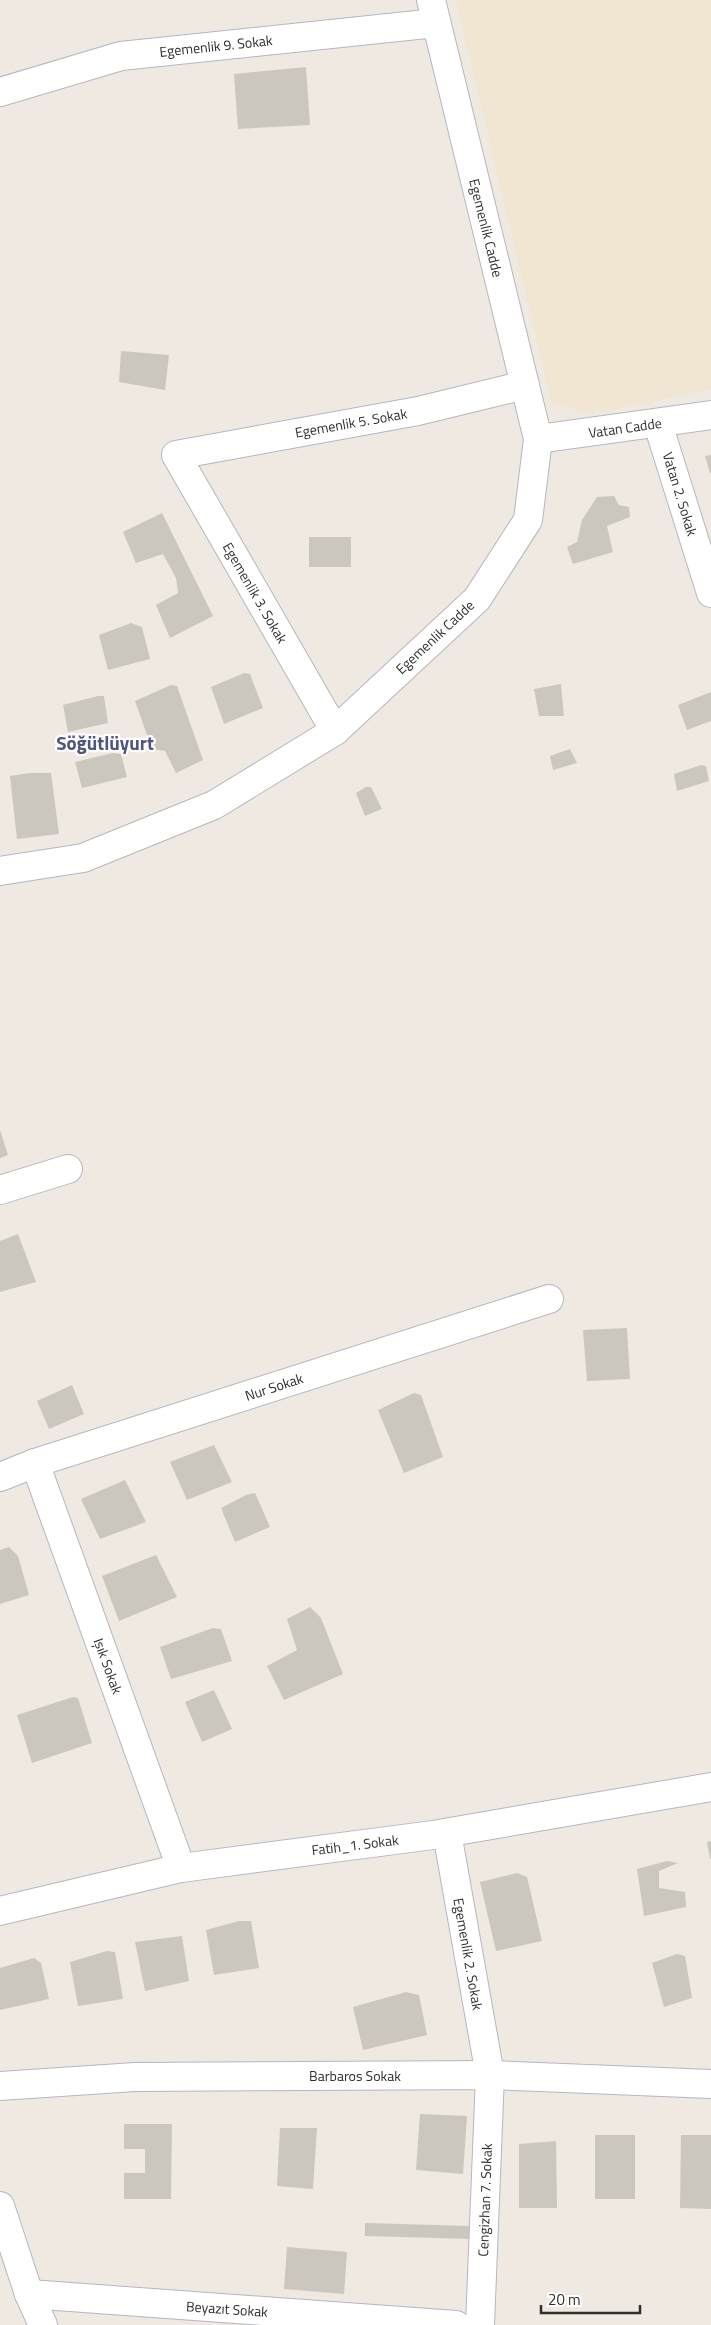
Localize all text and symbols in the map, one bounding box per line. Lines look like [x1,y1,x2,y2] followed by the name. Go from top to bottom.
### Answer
[158,29,274,62] street label: Egemenlik 9. Sokak
[464,176,509,279] street label: Egemenlik Cadde
[293,402,409,443] street label: Egemenlik 5. Sokak
[587,412,663,443] street label: Vatan Cadde
[658,449,703,539] street label: Vatan 2. Sokak
[218,538,293,647] street label: Egemenlik 3. Sokak
[391,595,479,679] street label: Egemenlik Cadde
[56,728,154,757] district label: Söğütlüyurt
[242,1367,306,1406] street label: Nur Sokak
[89,1635,128,1697] street label: Işık Sokak
[310,1829,400,1860] street label: Fatih_1. Sokak
[448,1896,489,2012] street label: Egemenlik 2. Sokak
[309,2065,401,2086] street label: Barbaros Sokak
[472,2143,497,2257] street label: Cengizhan 7. Sokak
[541,2282,640,2314] scale bar
[548,2288,581,2311] text: 20 m
[185,2295,269,2322] street label: Beyazıt Sokak

